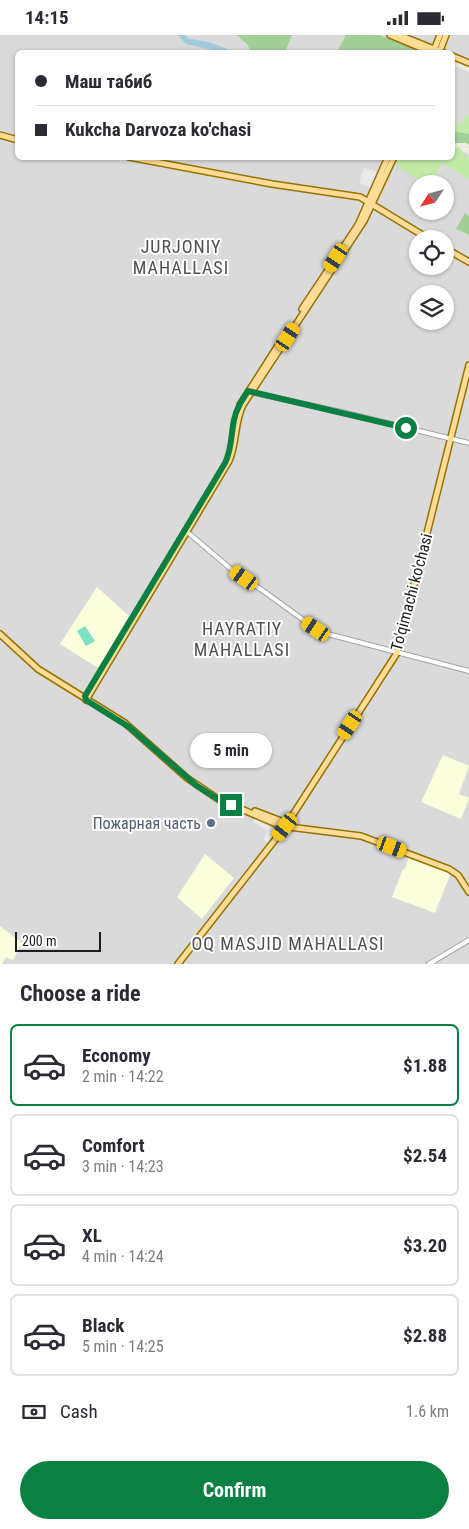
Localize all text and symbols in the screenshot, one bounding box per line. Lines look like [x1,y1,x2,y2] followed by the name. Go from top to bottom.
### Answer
[25,6,69,29] text: 14:15
[65,70,152,93] text: Маш табиб
[65,118,251,141] text: Kukcha Darvoza ko'chasi
[409,175,454,220] north arrow
[409,175,454,330] map controls
[409,230,454,275] button: locate
[133,236,229,278] district label: JURJONIY MAHALLASI
[321,241,350,275] car
[409,285,454,330] button: layers
[273,320,302,354] car
[395,417,417,439] route start
[387,531,436,653] street label: To'qimachi ko'chasi
[227,563,260,593] car
[299,614,332,644] car
[194,618,290,660] district label: HAYRATIY MAHALLASI
[335,708,364,742] car
[190,733,272,767] callout: 5 min
[213,741,249,760] text: 5 min
[220,794,242,816] route end
[269,811,300,843] car
[93,814,201,833] place label: Пожарная часть
[205,817,217,829] marker: Пожарная часть
[375,835,408,859] car
[15,929,101,952] scale bar
[22,933,57,949] text: 200 m
[191,933,385,954] district label: OQ MASJID MAHALLASI
[20,981,141,1006] text: Choose a ride
[22,1043,67,1088] icon: car
[82,1044,151,1067] text: Economy
[403,1054,447,1077] text: $1.88
[82,1067,164,1086] text: 2 min · 14:22
[22,1133,67,1178] icon: car
[82,1134,145,1157] text: Comfort
[403,1144,447,1167] text: $2.54
[82,1157,164,1176] text: 3 min · 14:23
[22,1223,67,1268] icon: car
[82,1224,102,1247] text: XL
[403,1234,447,1257] text: $3.20
[82,1247,164,1266] text: 4 min · 14:24
[22,1313,67,1358] icon: car
[82,1314,124,1337] text: Black
[403,1324,447,1347] text: $2.88
[82,1337,164,1356] text: 5 min · 14:25
[20,1398,48,1426] icon: cash
[60,1400,98,1423] text: Cash
[406,1402,449,1421] text: 1.6 km
[20,1461,449,1519] button: Confirm

